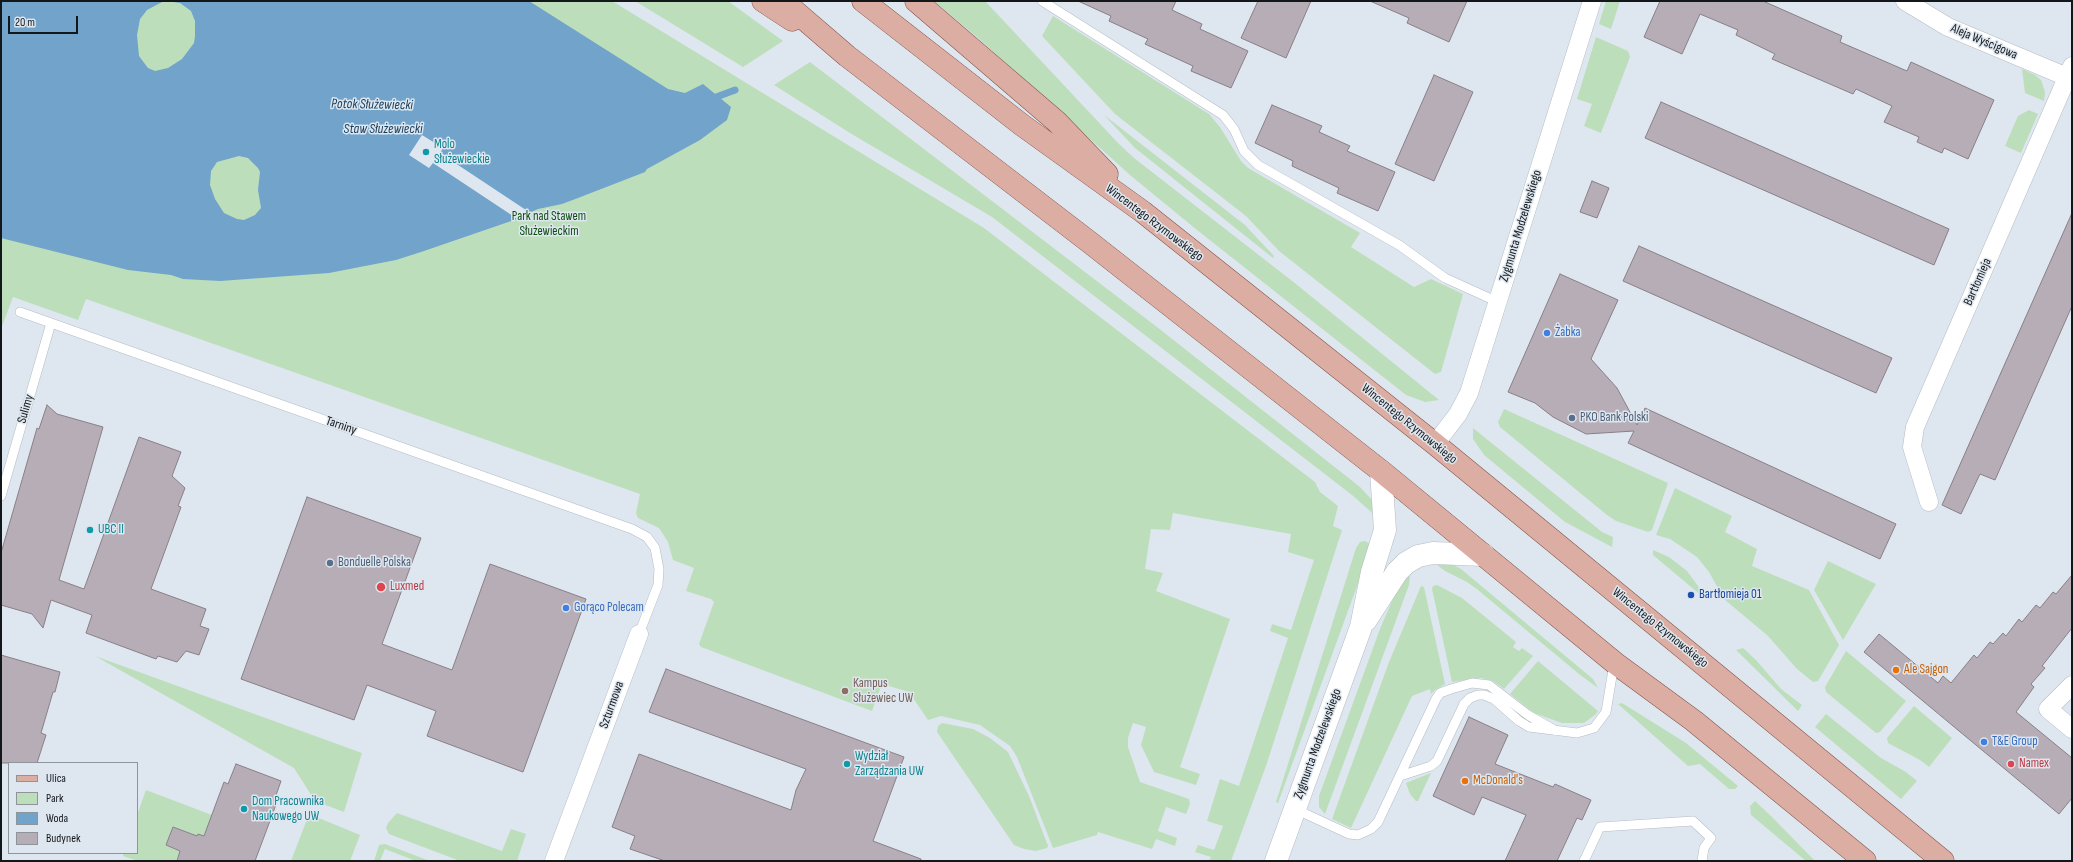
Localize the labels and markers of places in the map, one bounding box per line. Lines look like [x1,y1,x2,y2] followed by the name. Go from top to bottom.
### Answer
[434,137,490,168] place label: Molo Służewieckie
[421,147,431,157] marker: Molo Służewieckie
[1555,325,1581,341] place label: Żabka
[1542,328,1552,338] marker: Żabka
[1580,410,1648,426] place label: PKO Bank Polski
[1567,413,1577,423] marker: PKO Bank Polski
[98,522,124,538] place label: UBC II
[85,525,95,535] marker: UBC II
[338,555,411,571] place label: Bonduelle Polska
[325,558,335,568] marker: Bonduelle Polska
[390,579,424,595] place label: Luxmed
[375,581,387,593] marker: Luxmed
[1699,587,1761,603] place label: Bartłomieja 01
[1686,590,1696,600] marker: Bartłomieja 01
[574,600,644,616] place label: Gorąco Polecam
[561,603,571,613] marker: Gorąco Polecam
[1904,662,1948,678] place label: Ale Sajgon
[1891,665,1901,675] marker: Ale Sajgon
[853,676,913,707] place label: Kampus Służewiec UW
[840,686,850,696] marker: Kampus Służewiec UW
[1992,734,2038,750] place label: T&E Group
[1979,737,1989,747] marker: T&E Group
[855,749,924,780] place label: Wydział Zarządzania UW
[2019,756,2049,772] place label: Namex
[842,759,852,769] marker: Wydział Zarządzania UW
[2006,759,2016,769] marker: Namex
[1473,773,1523,789] place label: McDonald's
[1460,776,1470,786] marker: McDonald's
[252,794,324,825] place label: Dom Pracownika Naukowego UW
[239,804,249,814] marker: Dom Pracownika Naukowego UW

